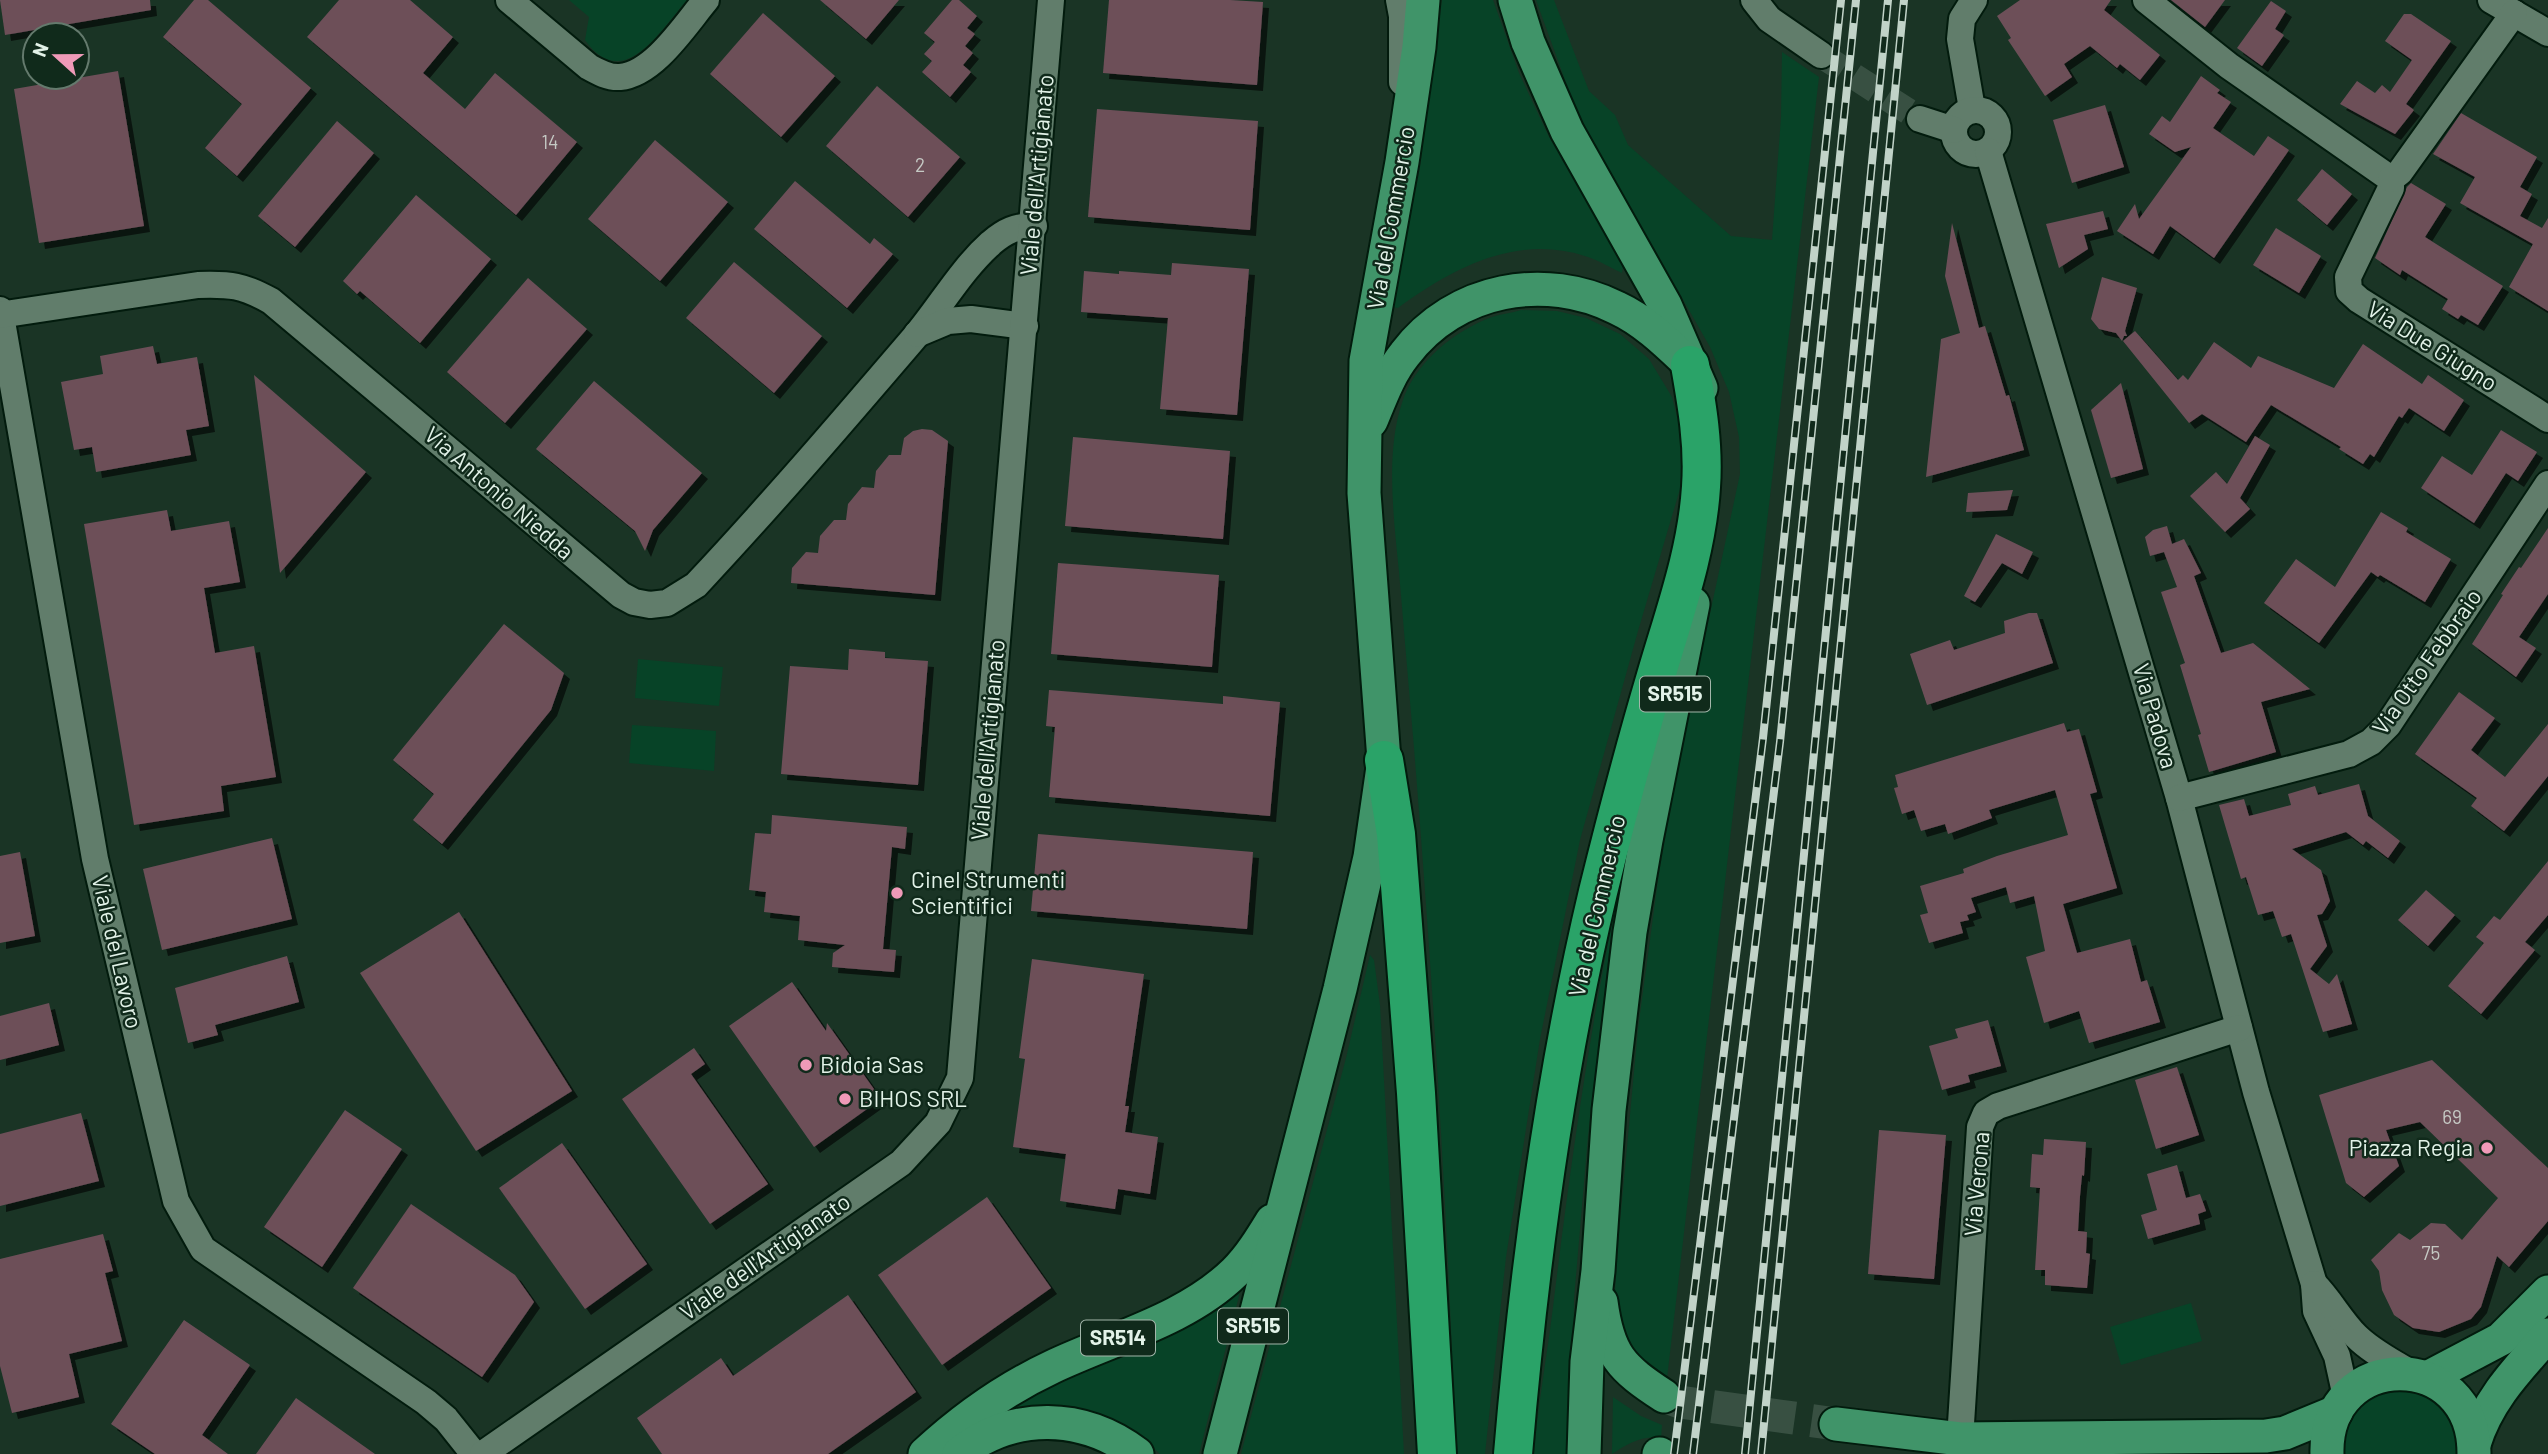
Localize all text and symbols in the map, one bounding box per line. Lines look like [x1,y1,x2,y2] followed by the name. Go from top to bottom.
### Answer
[21,21,91,91] north arrow
[27,40,53,60] text: N
[1013,73,1059,277] street label: Viale dell'Artigianato
[1360,124,1420,312] street label: Via del Commercio
[541,130,559,153] house number: 14
[915,153,925,176] house number: 2
[2362,294,2503,396] street label: Via Due Giugno
[419,420,580,565] street label: Via Antonio Niedda
[2366,583,2487,740] street label: Via Otto Febbraio
[964,638,1010,842] street label: Viale dell'Artigianato
[2128,660,2184,772] street label: Via Padova
[1640,676,1710,712] road number: SR515
[1561,812,1631,999] street label: Via del Commercio
[911,865,1065,919] place label: Cinel Strumenti Scientifici
[87,872,149,1031] street label: Viale del Lavoro
[889,885,905,901] marker: Cinel Strumenti Scientifici
[820,1050,924,1078] place label: Bidoia Sas
[798,1057,814,1073] marker: Bidoia Sas
[859,1084,967,1112] place label: BIHOS SRL
[837,1091,853,1107] marker: BIHOS SRL
[2442,1105,2462,1128] house number: 69
[1957,1130,1995,1238] street label: Via Verona
[2349,1133,2473,1161] place label: Piazza Regia
[2479,1140,2495,1156] marker: Piazza Regia
[674,1187,855,1326] street label: Viale dell'Artigianato
[2422,1241,2440,1264] house number: 75
[1218,1308,1288,1344] road number: SR515
[1081,1320,1155,1356] road number: SR514

